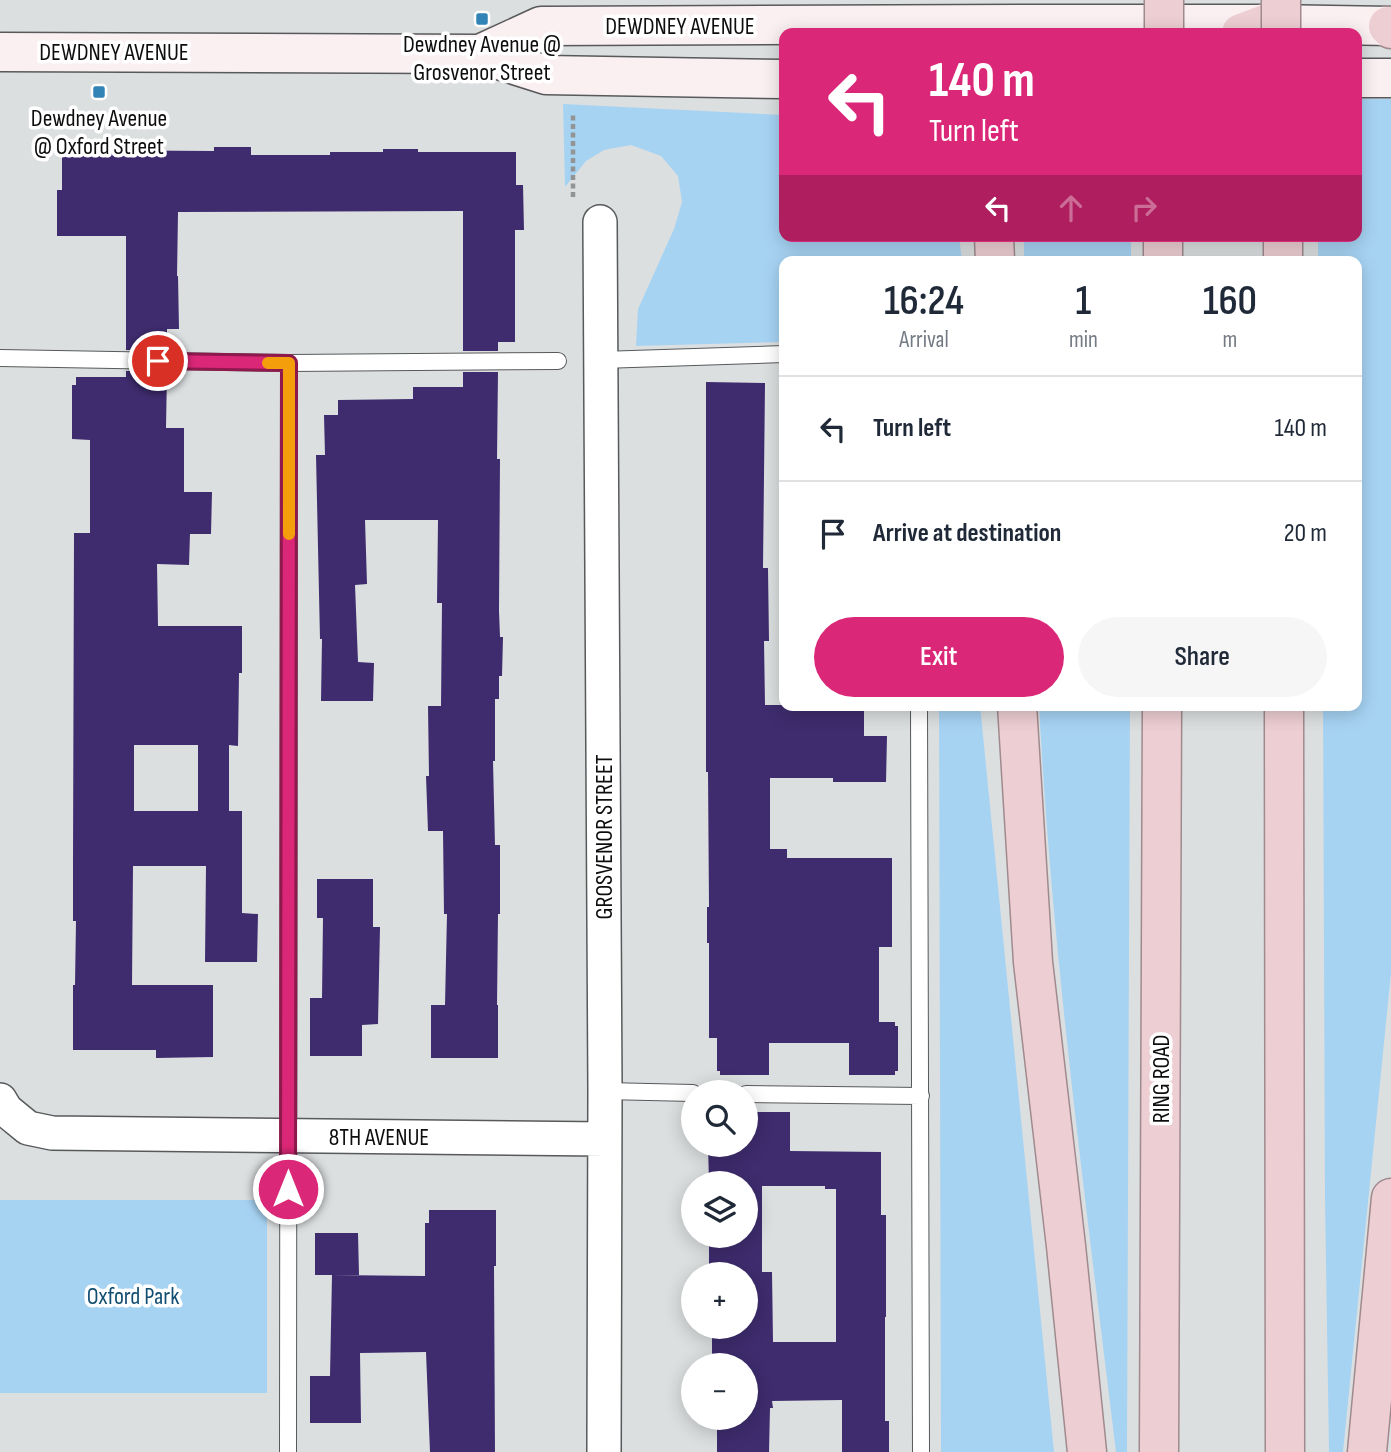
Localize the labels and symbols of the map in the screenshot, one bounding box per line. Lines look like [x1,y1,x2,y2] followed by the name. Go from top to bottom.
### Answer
[474,11,490,27] marker: Dewdney Avenue @ Grosvenor Street
[605,12,755,41] street label: DEWDNEY AVENUE
[403,30,561,87] place label: Dewdney Avenue @ Grosvenor Street
[39,38,189,67] street label: DEWDNEY AVENUE
[91,84,107,100] marker: Dewdney Avenue @ Oxford Street
[31,104,167,161] place label: Dewdney Avenue @ Oxford Street
[128,331,188,391] pin
[590,754,619,920] street label: GROSVENOR STREET
[1147,1035,1176,1123] street label: RING ROAD
[329,1123,429,1152] street label: 8TH AVENUE
[251,1152,325,1226] position arrow
[87,1282,179,1311] park label: Oxford Park

